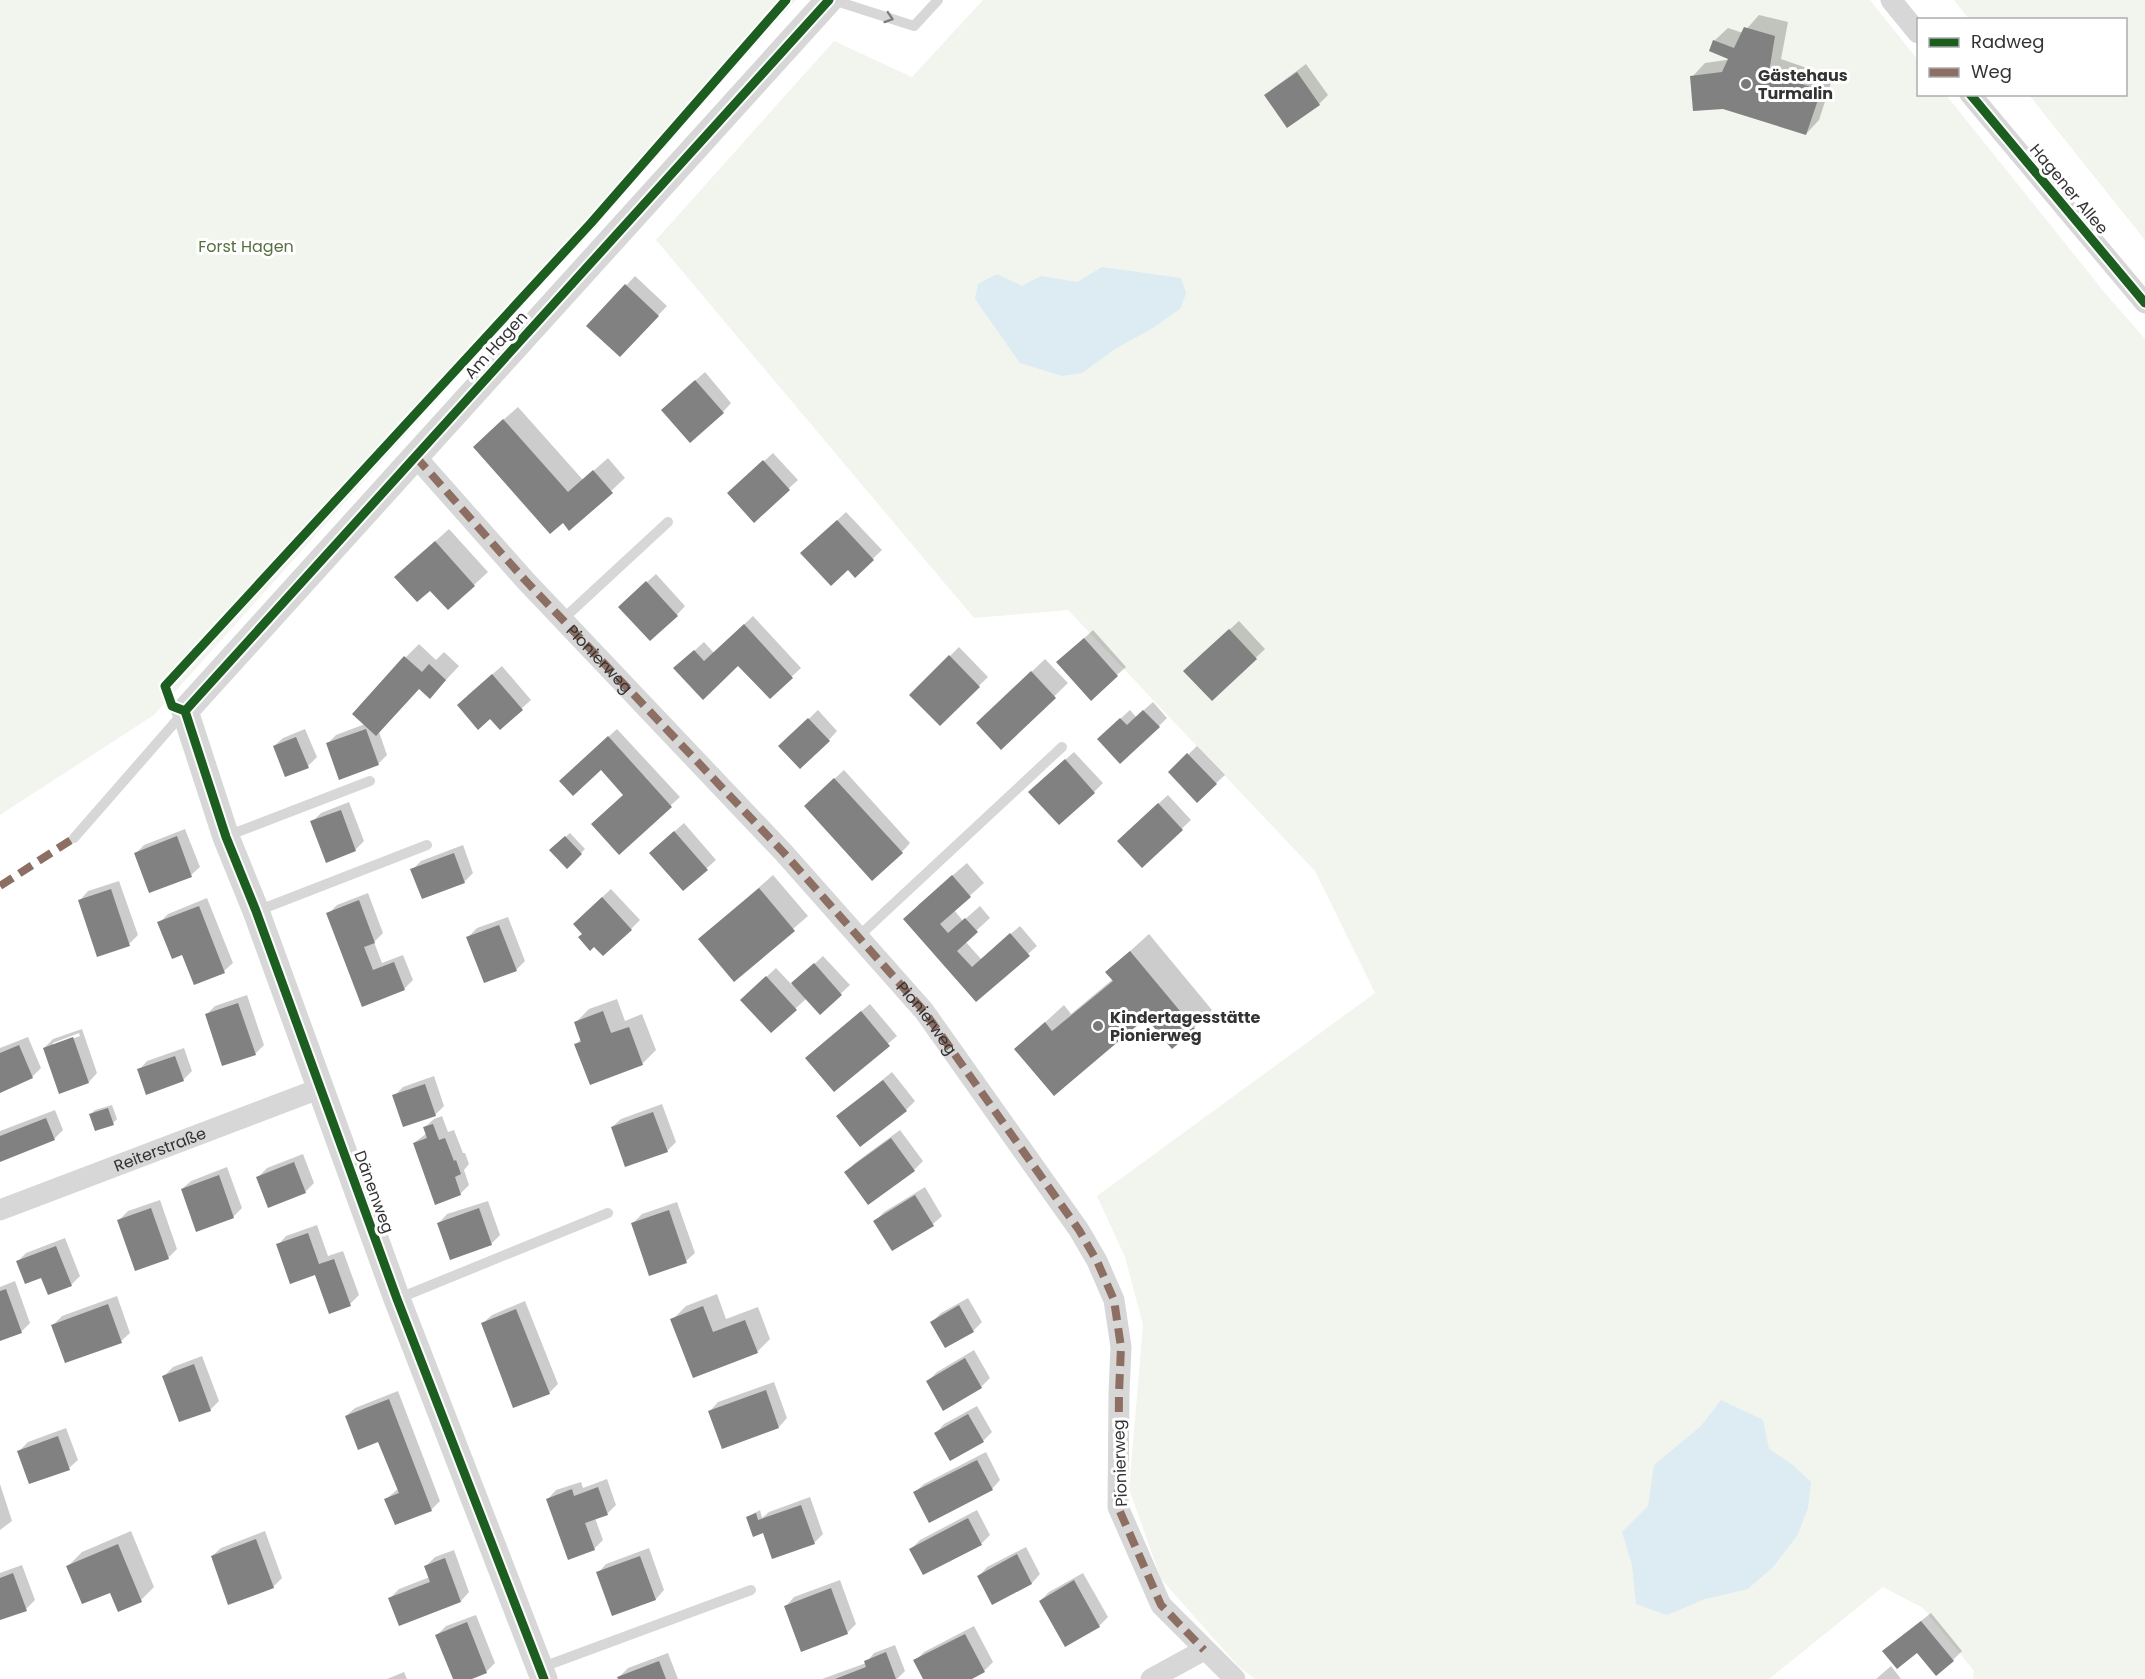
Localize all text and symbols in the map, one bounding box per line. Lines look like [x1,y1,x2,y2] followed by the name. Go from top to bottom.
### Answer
[883,11,894,24] one-way arrow
[1917,18,2127,96] legend
[1971,29,2044,54] text: Radweg
[1971,59,2012,84] text: Weg
[1758,64,1848,105] place label: Gästehaus Turmalin
[1739,77,1753,91] marker: Gästehaus Turmalin
[2024,139,2114,239] street label: Hagener Allee
[198,235,294,258] park label: Forst Hagen
[459,306,533,384] street label: Am Hagen
[561,619,638,698] street label: Pionierweg
[891,976,963,1059] street label: Pionierweg
[1110,1006,1261,1047] place label: Kindertagesstätte Pionierweg
[1091,1019,1105,1033] marker: Kindertagesstätte Pionierweg
[110,1121,209,1177] street label: Reiterstraße
[348,1147,400,1237] street label: Dänenweg
[1107,1419,1133,1507] street label: Pionierweg

